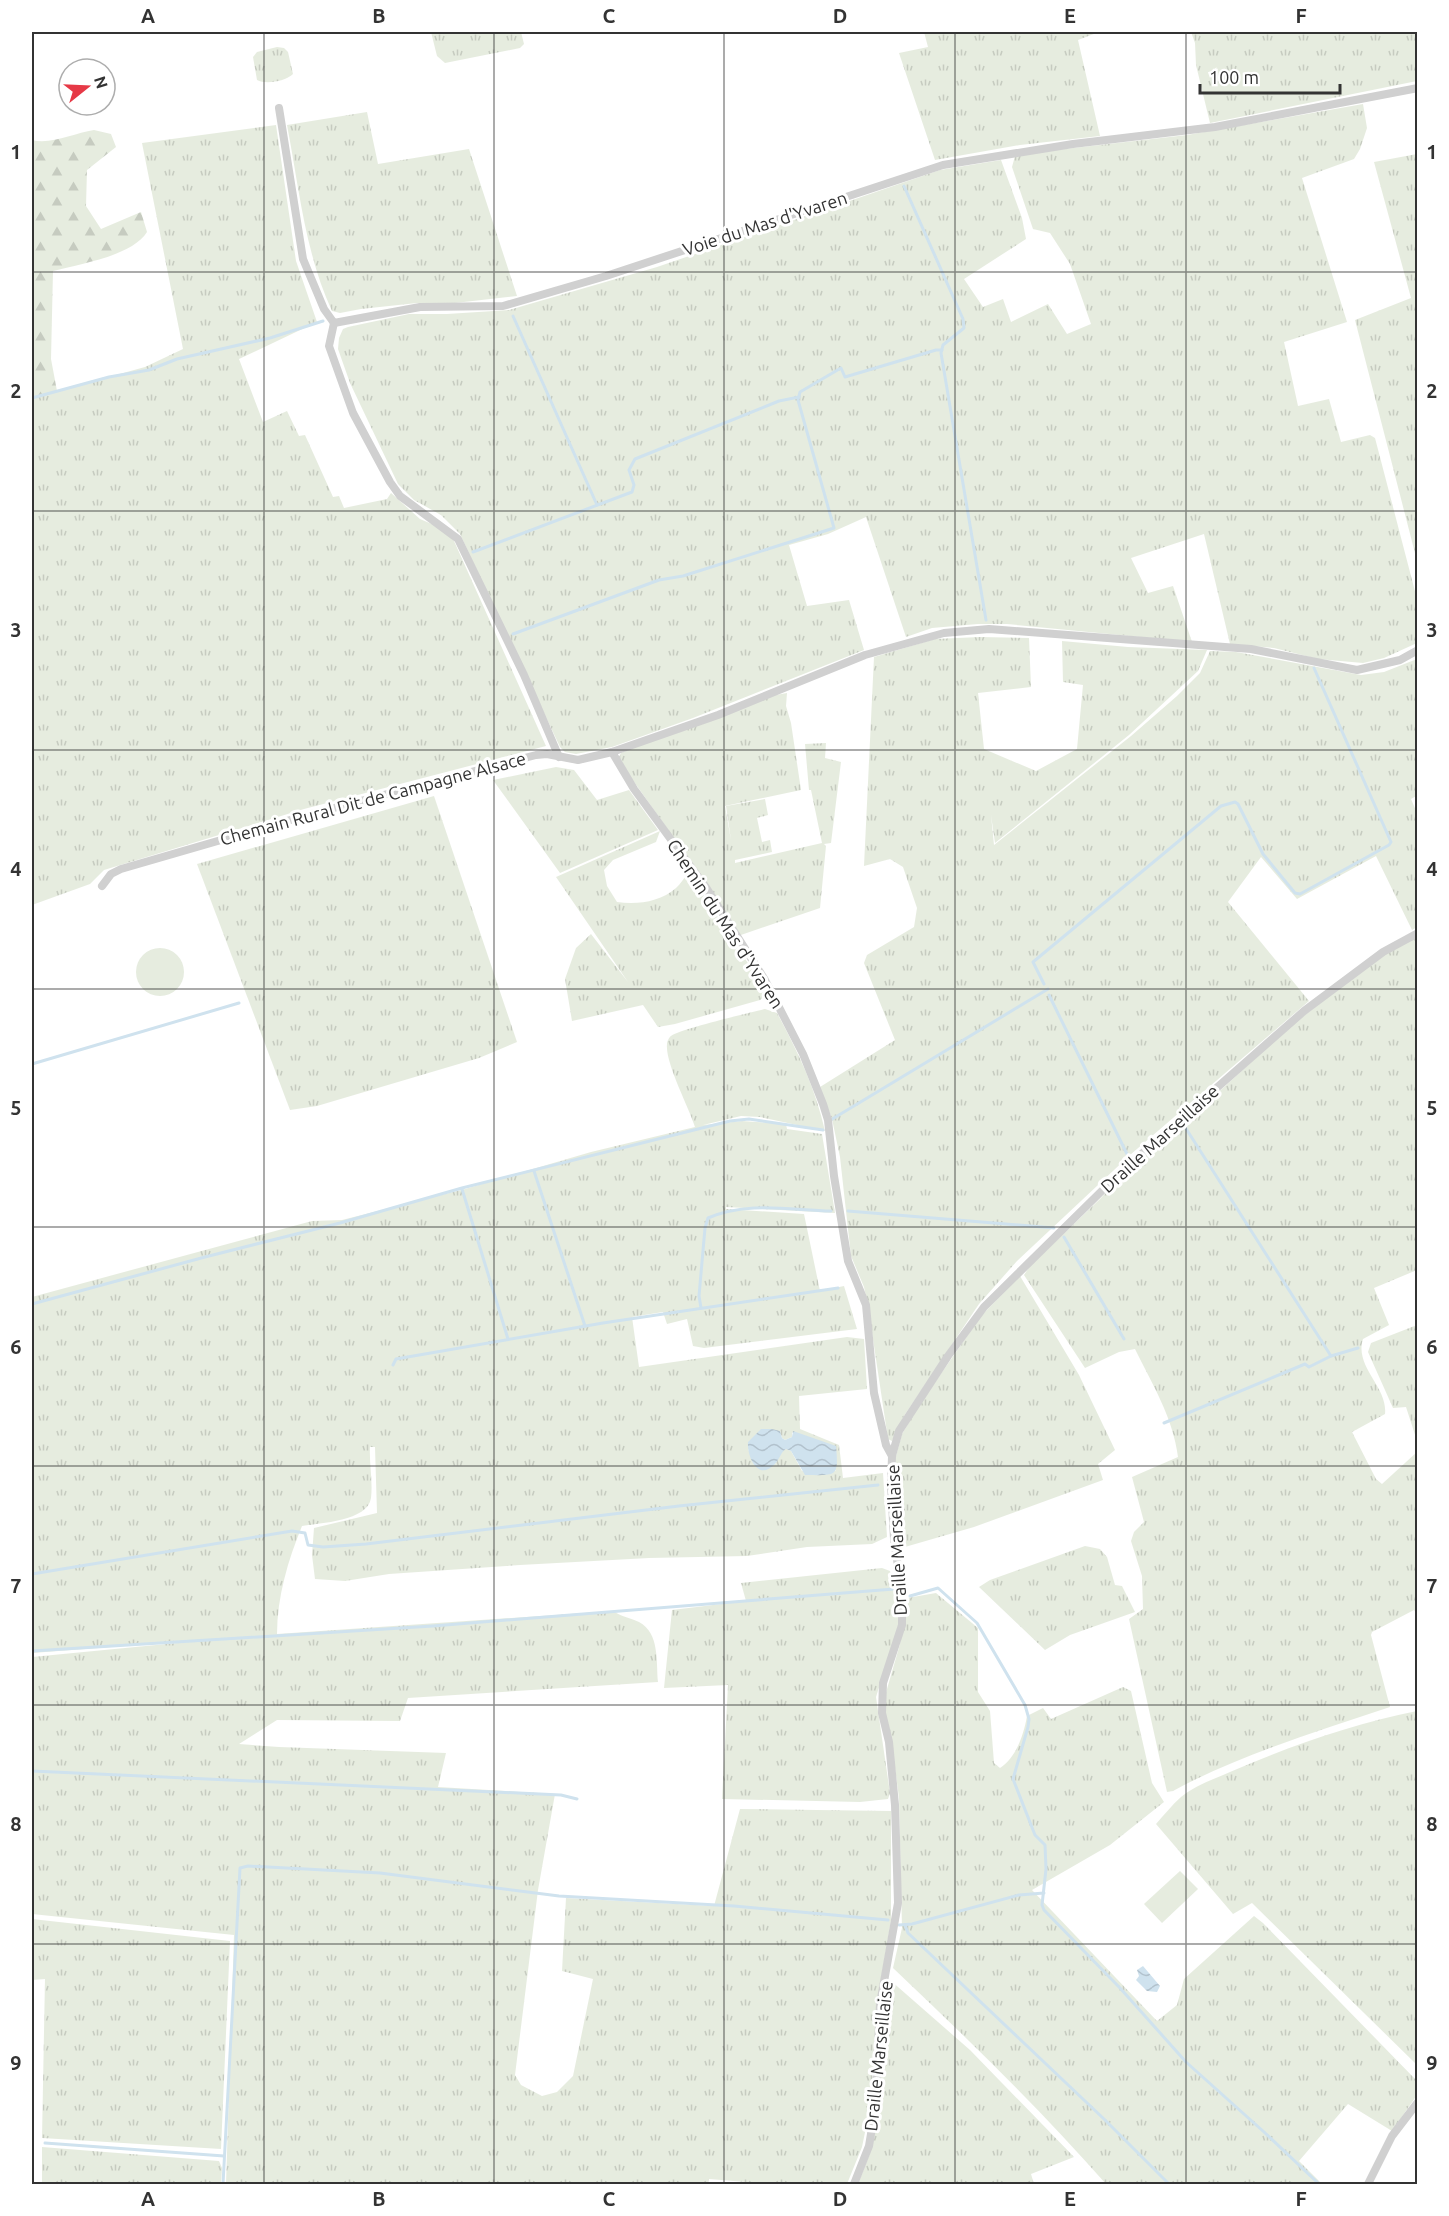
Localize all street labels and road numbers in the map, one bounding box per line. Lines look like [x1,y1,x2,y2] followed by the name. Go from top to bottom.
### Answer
[680,187,849,259] street label: Voie du Mas d'Yvaren
[217,747,528,849] street label: Chemain Rural Dit de Campagne Alsace
[664,835,788,1012] street label: Chemin du Mas d'Yvaren
[1096,1080,1222,1196] street label: Draille Marseillaise
[882,1464,910,1616] street label: Draille Marseillaise
[860,1980,896,2132] street label: Draille Marseillaise

